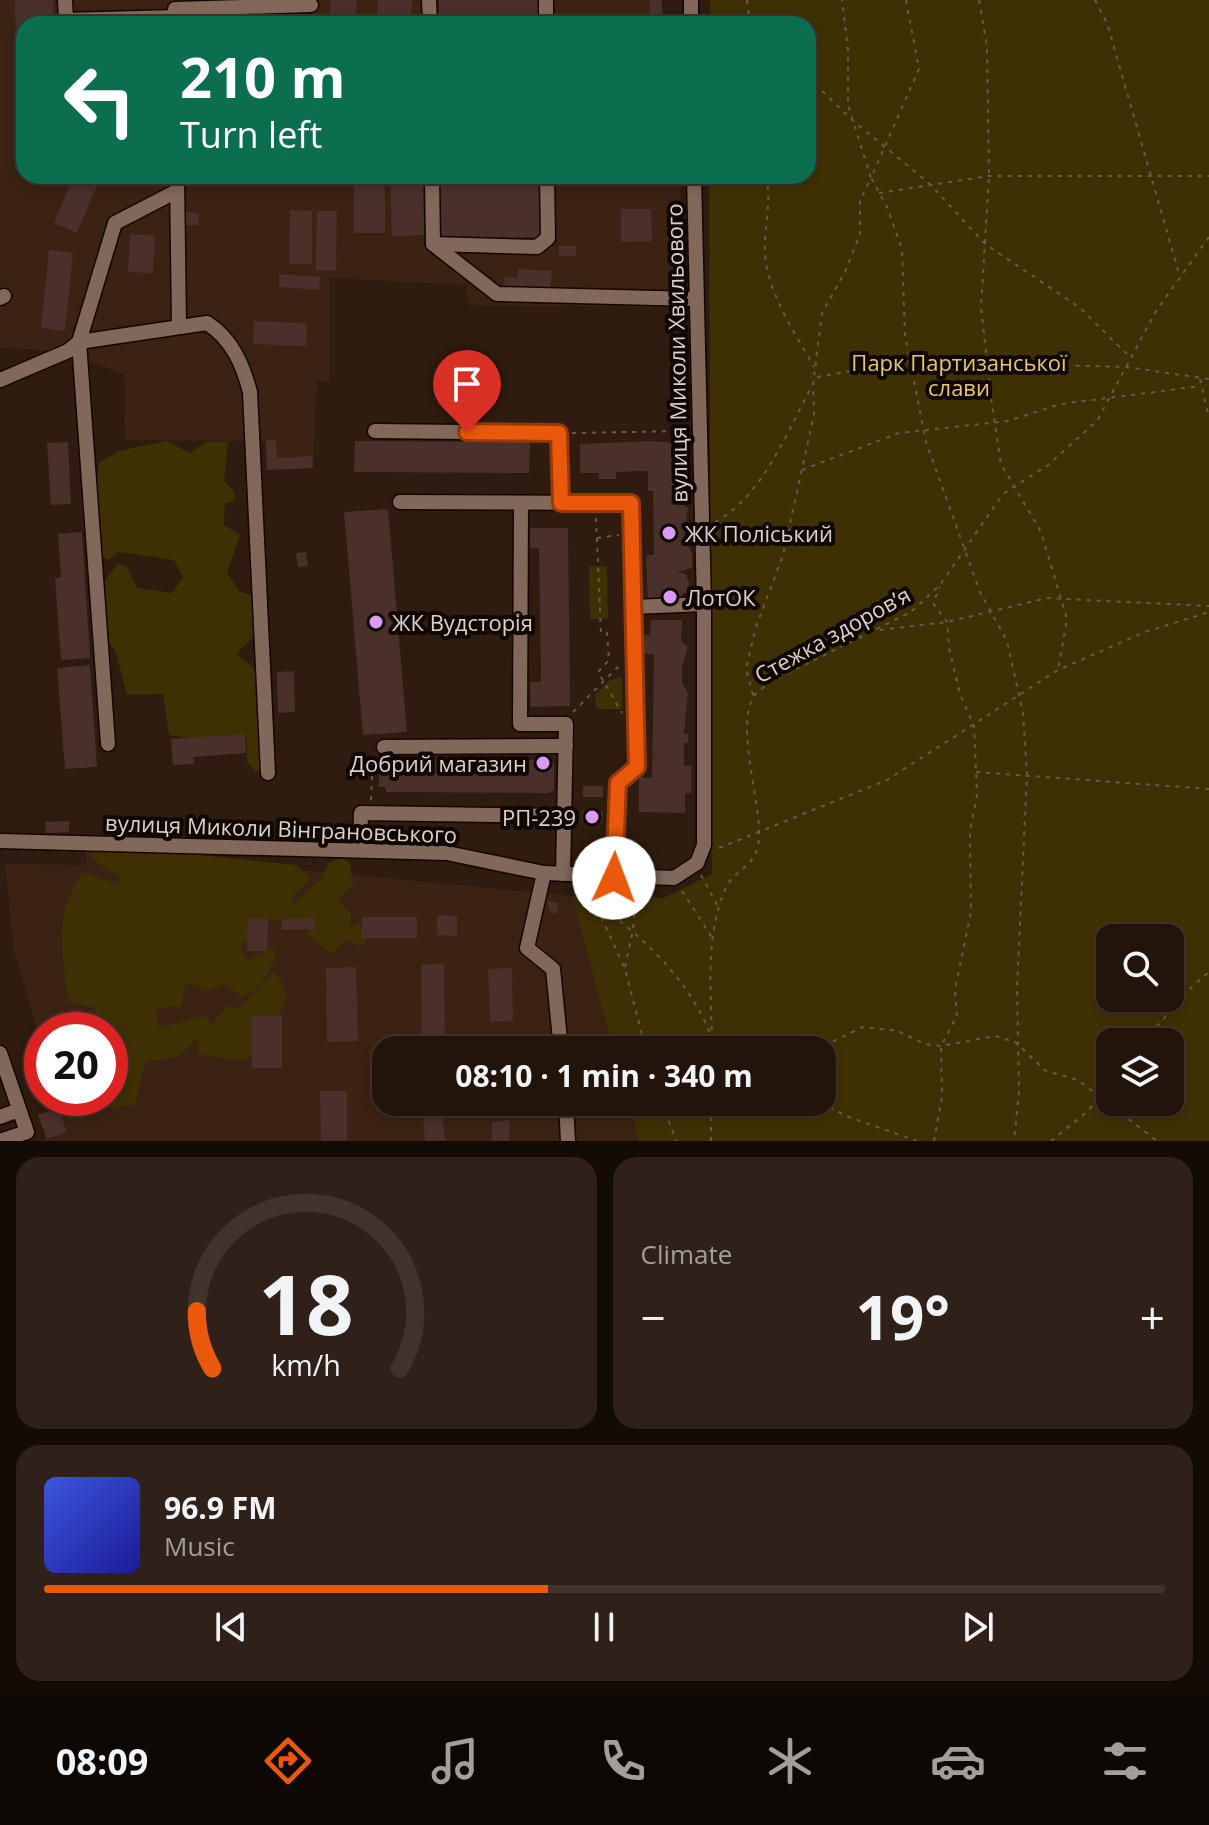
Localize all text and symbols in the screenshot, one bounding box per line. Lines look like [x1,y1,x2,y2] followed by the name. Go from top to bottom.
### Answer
[180,38,346,114] text: 210 m
[48,48,152,152] icon: left
[180,110,322,159] text: Turn left
[658,203,694,503] street label: вулиця Миколи Хвильового
[851,347,1067,402] park label: Парк Партизанської слави
[433,350,501,432] pin
[445,362,489,406] icon: arrive
[685,518,833,548] place label: ЖК Поліський
[660,524,678,542] marker: ЖК Поліський
[749,579,915,689] street label: Стежка здоров’я
[686,582,756,612] place label: ЛотОК
[661,588,679,606] marker: ЛотОК
[392,607,533,637] place label: ЖК Вудсторія
[367,613,385,631] marker: ЖК Вудсторія
[350,748,527,778] place label: Добрий магазин
[534,754,552,772] marker: Добрий магазин
[502,802,576,832] place label: РП-239
[105,807,457,849] street label: вулиця Миколи Вінграновського
[583,808,601,826] marker: РП-239
[572,836,656,920] position arrow
[1096,924,1184,1116] map controls
[1096,924,1184,1012] button: search
[24,1012,128,1116] speed limit sign: 20
[1096,1028,1184,1116] button: layers
[455,1055,753,1096] text: 08:10 · 1 min · 340 m
[641,1236,732,1272] text: Climate
[259,1246,354,1359] text: 18
[856,1276,950,1358] text: 19°
[641,1287,666,1347] text: −
[1140,1287,1165,1347] text: +
[272,1345,341,1384] text: km/h
[164,1487,277,1528] text: 96.9 FM
[164,1528,235,1564] text: Music
[209,1605,253,1649] icon: previous
[582,1605,626,1649] icon: pause
[956,1605,1000,1649] icon: next
[260,1733,316,1789] icon: directions
[427,1733,483,1789] icon: music
[595,1733,651,1789] icon: phone
[762,1733,818,1789] icon: climate
[930,1733,986,1789] icon: car
[1097,1733,1153,1789] icon: filters
[56,1737,148,1786] text: 08:09

